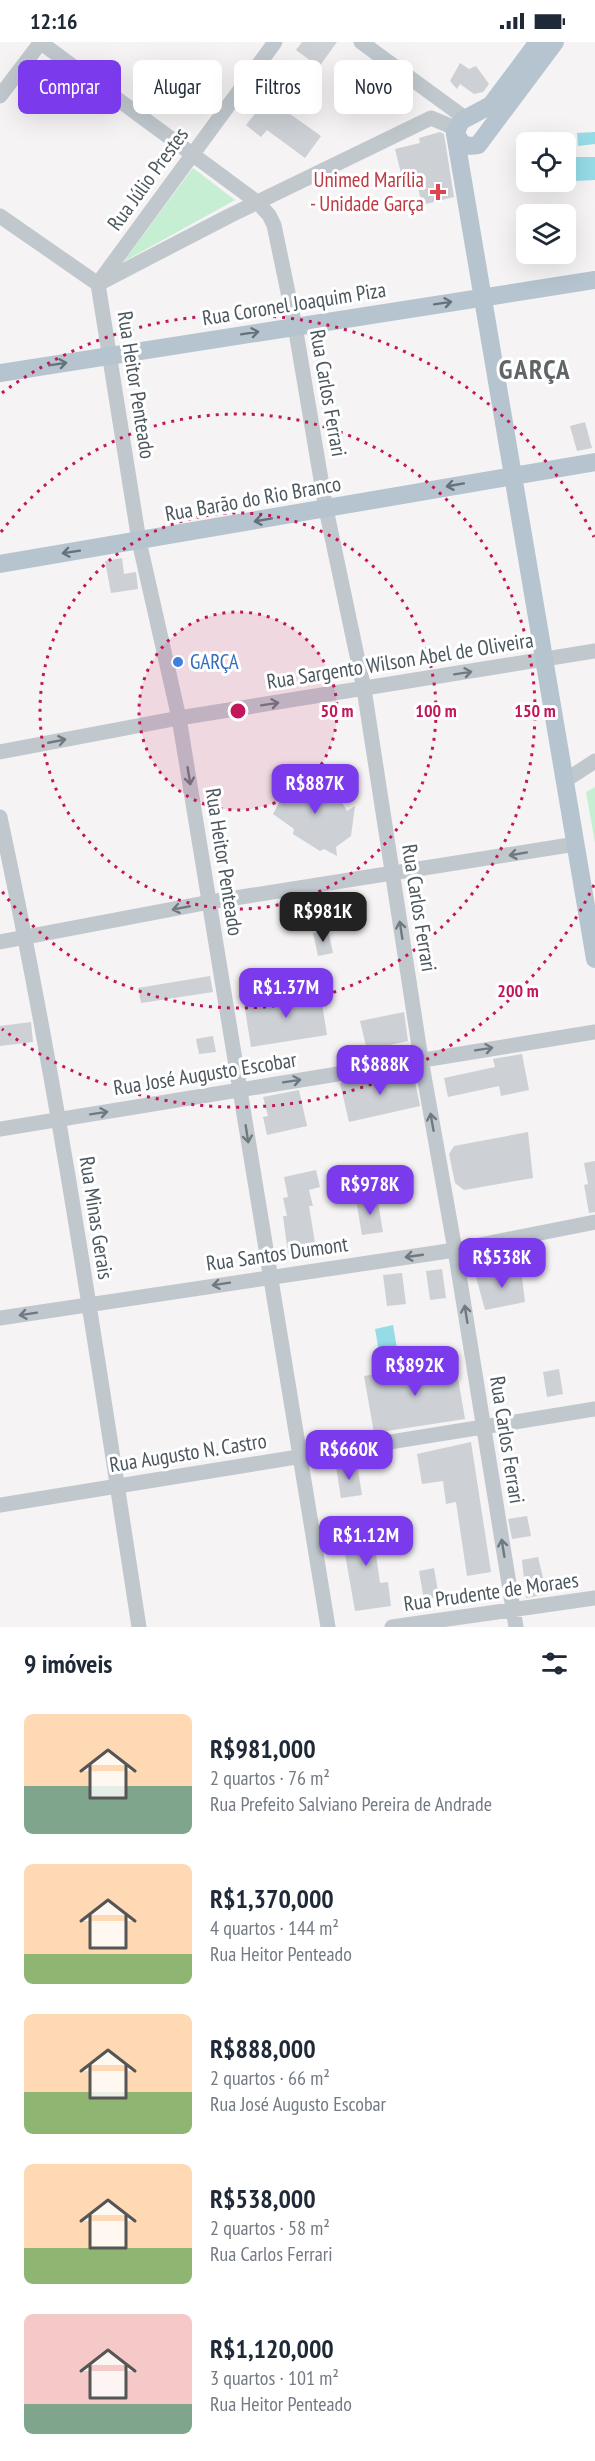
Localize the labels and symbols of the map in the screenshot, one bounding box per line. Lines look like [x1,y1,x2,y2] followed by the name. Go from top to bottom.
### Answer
[101,122,194,236] street label: Rua Júlio Prestes
[310,166,424,217] place label: Unimed Marília - Unidade Garça
[429,183,447,201] marker: Unimed Marília - Unidade Garça
[200,276,388,331] street label: Rua Coronel Joaquim Piza
[433,297,452,308] one-way arrow
[112,309,161,461] street label: Rua Heitor Penteado
[304,327,353,459] street label: Rua Carlos Ferrari
[240,328,260,339] one-way arrow
[499,352,571,386] district label: GARÇA
[47,358,67,369] one-way arrow
[163,470,343,527] street label: Rua Barão do Rio Branco
[446,480,466,491] one-way arrow
[254,515,274,526] one-way arrow
[62,547,81,558] one-way arrow
[265,626,535,695] street label: Rua Sargento Wilson Abel de Oliveira
[190,648,239,675] place label: GARÇA
[171,655,185,669] marker: GARÇA
[452,667,472,678] one-way arrow
[260,698,279,709] one-way arrow
[321,699,353,722] text: 50 m
[415,699,457,722] text: 100 m
[514,699,556,722] text: 150 m
[228,701,248,721] centre of rings
[47,736,67,747] one-way arrow
[266,764,364,815] pin: R$887K
[184,765,195,785] one-way arrow
[200,786,249,938] street label: Rua Heitor Penteado
[396,842,443,974] street label: Rua Carlos Ferrari
[509,849,529,860] one-way arrow
[274,892,372,943] pin: R$981K
[171,903,191,914] one-way arrow
[396,920,407,940] one-way arrow
[231,968,341,1019] pin: R$1.37M
[497,979,539,1002] text: 200 m
[474,1044,493,1055] one-way arrow
[331,1045,429,1096] pin: R$888K
[112,1046,299,1101] street label: Rua José Augusto Escobar
[281,1075,301,1086] one-way arrow
[89,1107,109,1118] one-way arrow
[427,1113,438,1133] one-way arrow
[242,1124,253,1144] one-way arrow
[73,1155,120,1281] street label: Rua Minas Gerais
[321,1165,419,1216] pin: R$978K
[204,1230,350,1277] street label: Rua Santos Dumont
[453,1238,551,1289] pin: R$538K
[404,1250,424,1261] one-way arrow
[211,1278,231,1289] one-way arrow
[460,1305,471,1325] one-way arrow
[19,1308,38,1319] one-way arrow
[366,1346,464,1397] pin: R$892K
[484,1374,531,1506] street label: Rua Carlos Ferrari
[108,1427,268,1478] street label: Rua Augusto N. Castro
[300,1430,398,1481] pin: R$660K
[311,1516,421,1567] pin: R$1.12M
[498,1539,509,1559] one-way arrow
[402,1566,580,1617] street label: Rua Prudente de Moraes

